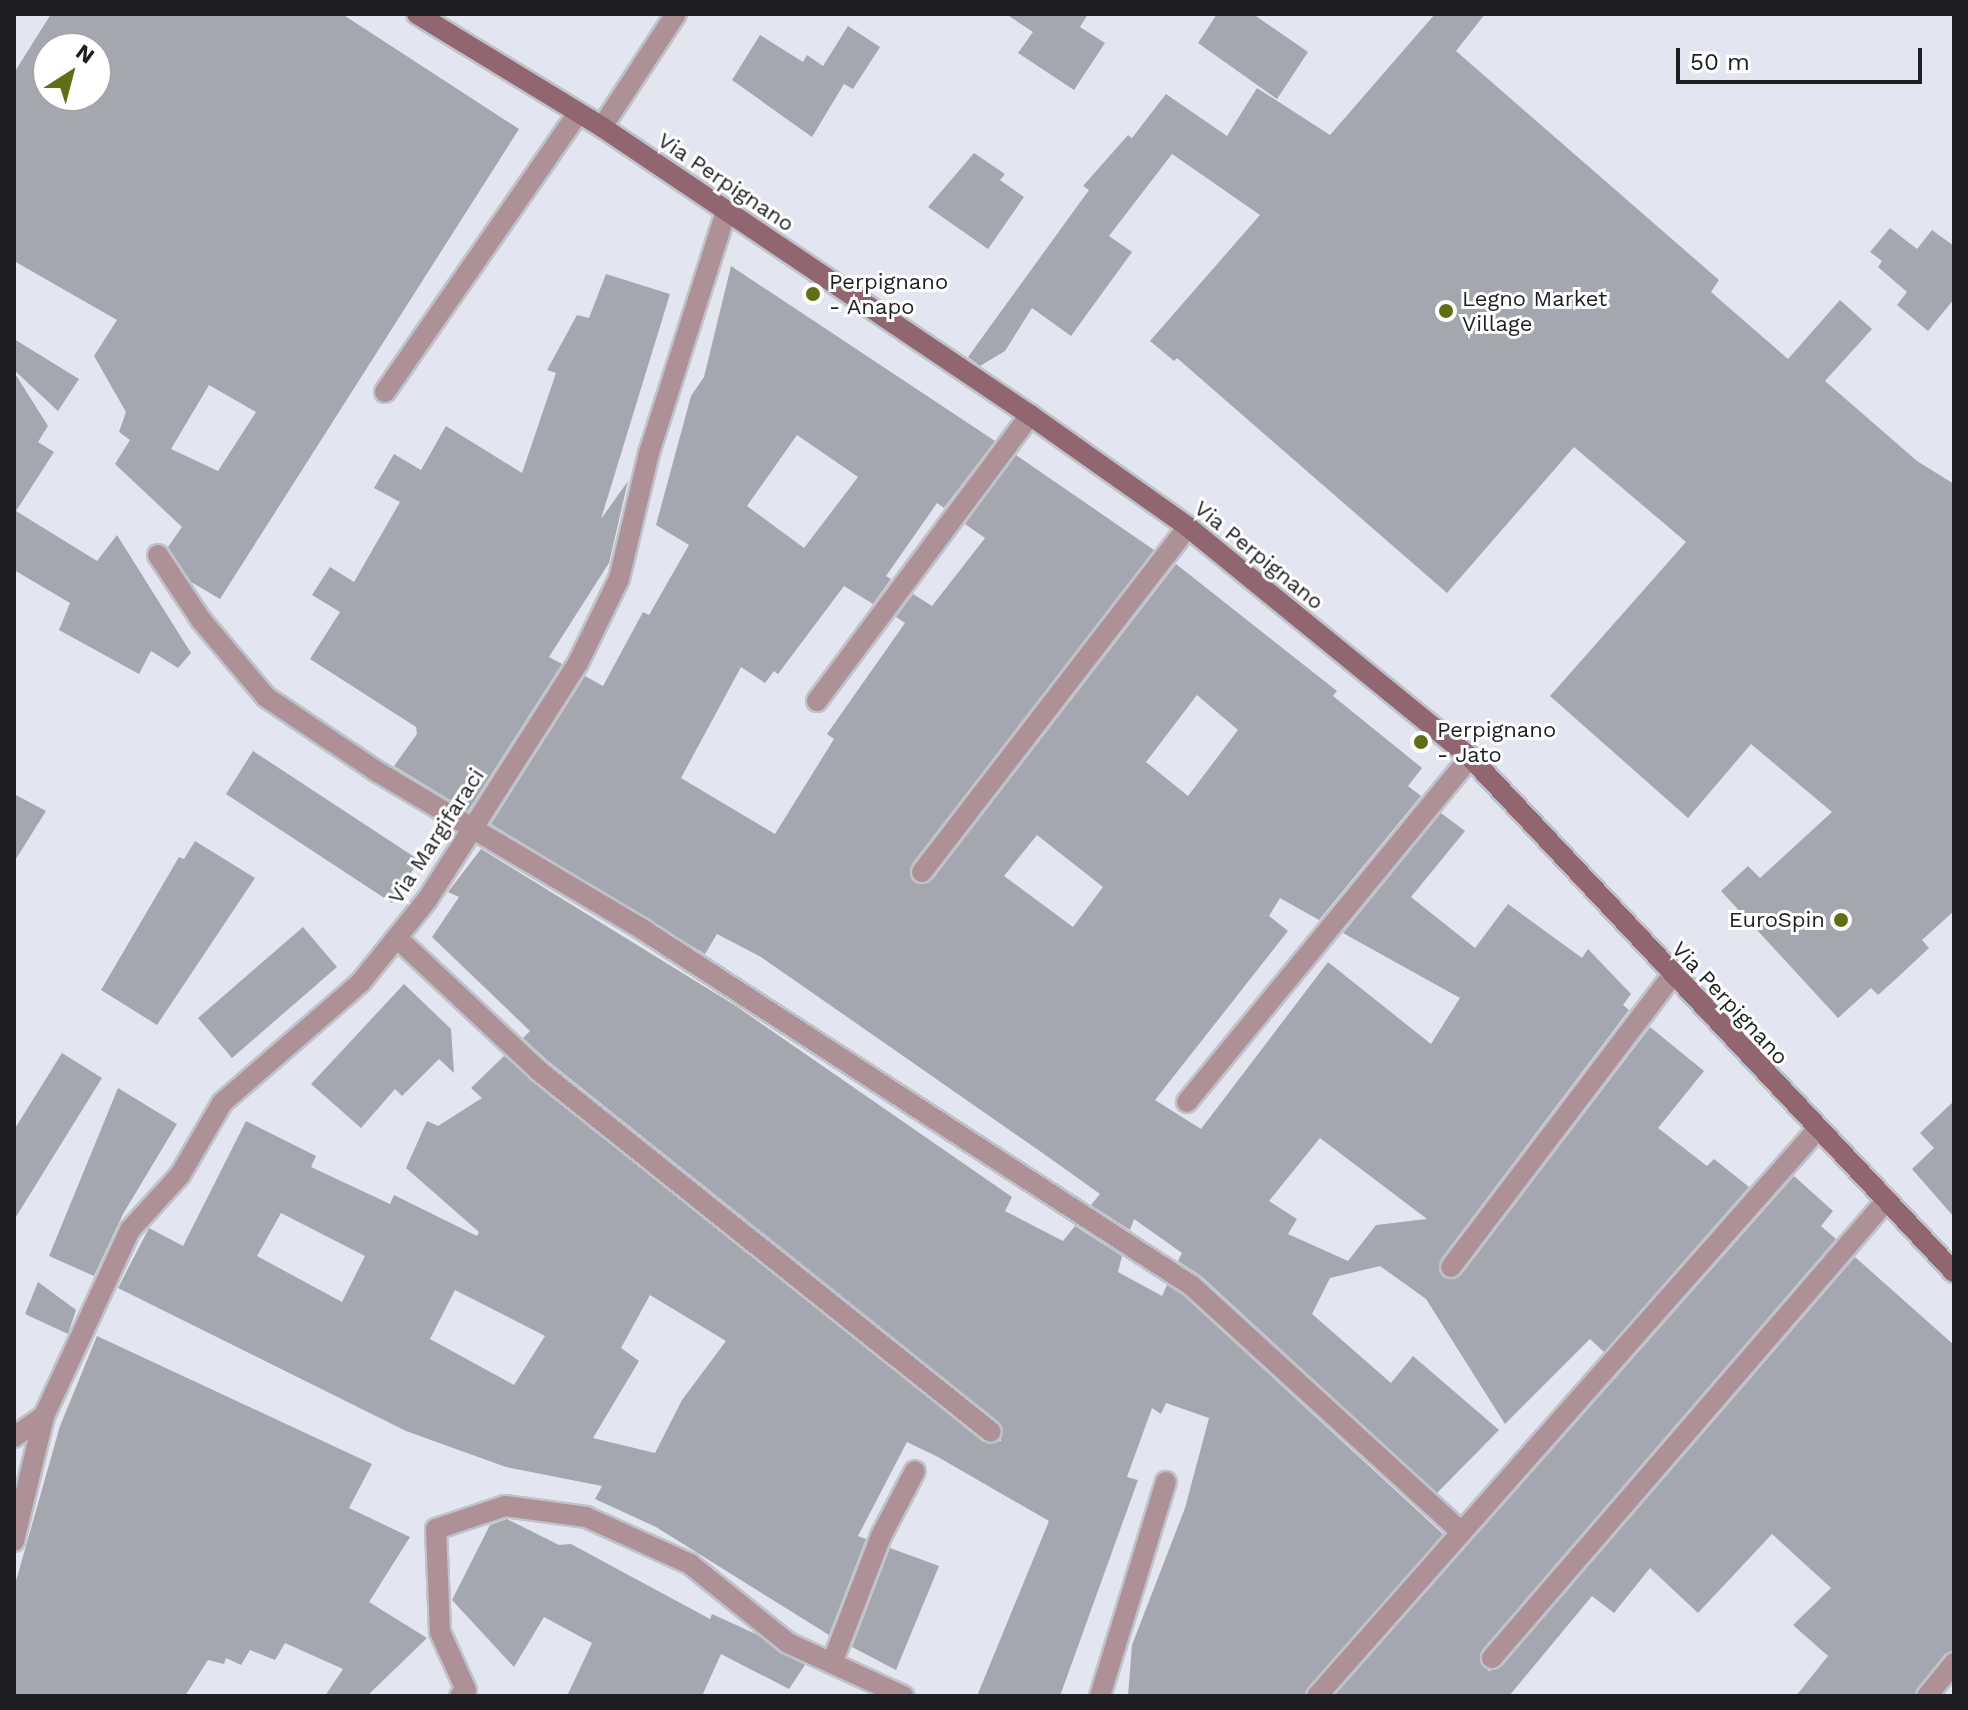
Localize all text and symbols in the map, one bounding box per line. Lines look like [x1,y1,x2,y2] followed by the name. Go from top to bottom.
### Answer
[32,32,112,112] north arrow
[1680,32,1926,82] scale bar
[71,39,99,69] text: N
[1690,48,1750,76] text: 50 m
[653,127,799,237] street label: Via Perpignano
[829,268,948,320] place label: Perpignano - Anapo
[804,285,822,303] marker: Perpignano - Anapo
[1462,285,1607,336] place label: Legno Market Village
[1437,302,1455,320] marker: Legno Market Village
[1189,495,1329,615] street label: Via Perpignano
[1437,716,1556,768] place label: Perpignano - Jato
[1412,733,1430,751] marker: Perpignano - Jato
[382,763,490,909] street label: Via Margifaraci
[1729,907,1825,933] place label: EuroSpin
[1832,911,1850,929] marker: EuroSpin
[1666,936,1794,1070] street label: Via Perpignano

